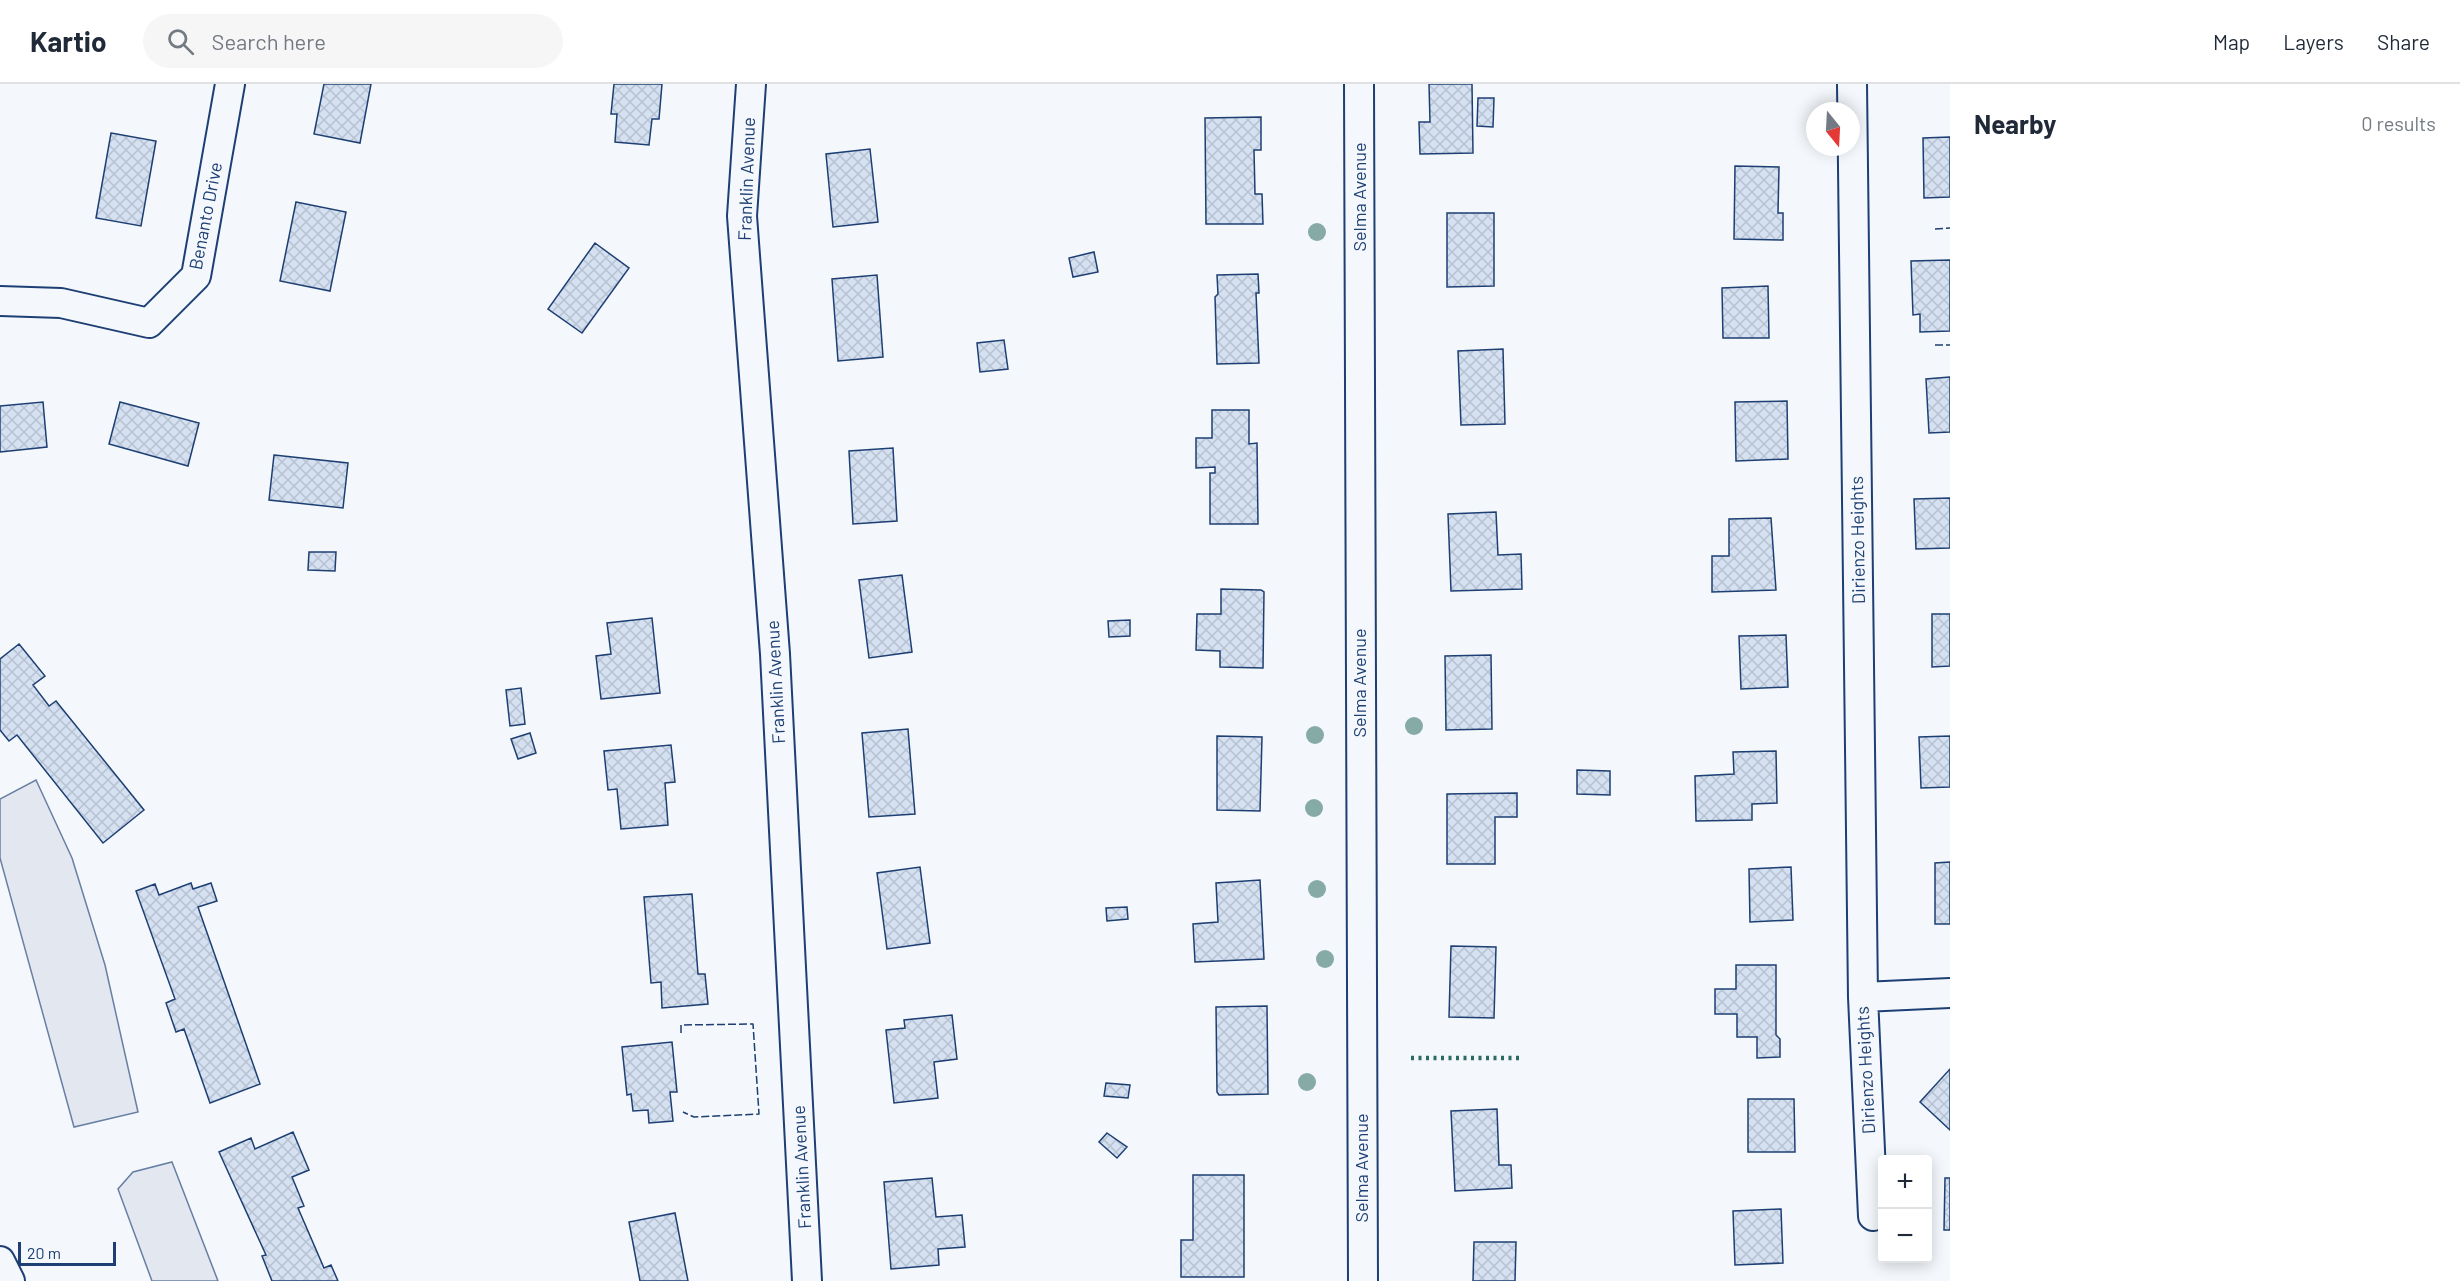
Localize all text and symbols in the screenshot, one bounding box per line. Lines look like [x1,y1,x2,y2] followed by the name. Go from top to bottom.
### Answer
[143,14,563,68] search box
[30,24,107,58] text: Kartio
[164,25,197,58] icon: search
[212,28,326,54] text: Search here
[2213,29,2250,54] text: Map
[2283,29,2344,54] text: Layers
[2377,29,2430,54] text: Share
[1806,102,1860,156] north arrow
[1974,108,2056,139] text: Nearby
[2361,111,2436,135] text: 0 results
[733,117,759,241] street label: Franklin Avenue
[1348,142,1370,252] street label: Selma Avenue
[184,160,226,272] street label: Benanto Drive
[1845,476,1869,604] street label: Dirienzo Heights
[761,620,789,744] street label: Franklin Avenue
[1348,628,1370,738] street label: Selma Avenue
[1851,1006,1879,1135] street label: Dirienzo Heights
[787,1105,815,1229] street label: Franklin Avenue
[1350,1113,1372,1223] street label: Selma Avenue
[1878,1155,1932,1263] map controls
[1878,1155,1932,1209] button: +
[1878,1209,1932,1263] button: −
[18,1239,116,1266] scale bar
[27,1243,61,1262] text: 20 m

